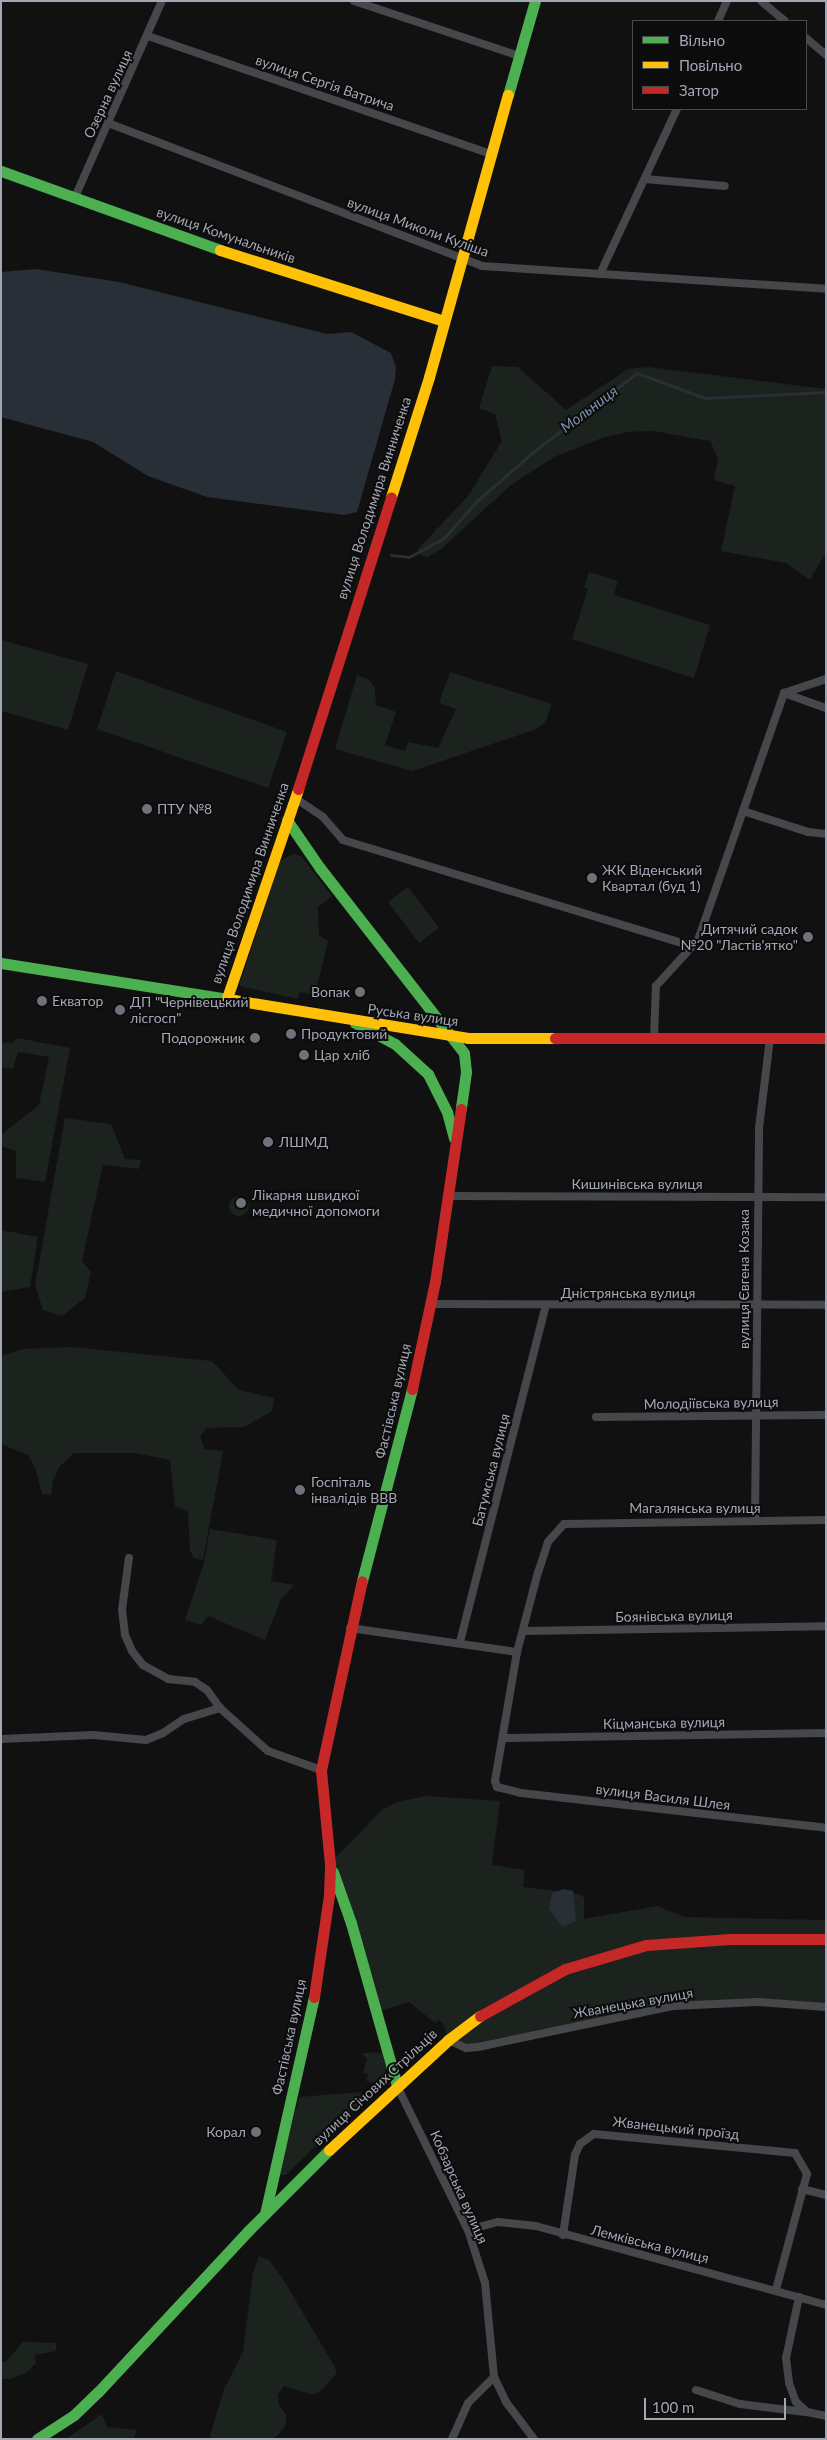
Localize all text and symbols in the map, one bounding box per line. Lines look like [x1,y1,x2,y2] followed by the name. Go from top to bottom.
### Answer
[632,20,807,110] legend
[679,31,725,49] text: Вільно
[80,47,136,141] street label: Озерна вулиця
[253,51,397,115] street label: вулиця Сергія Ватрича
[679,56,742,74] text: Повільно
[679,81,719,99] text: Затор
[345,194,491,260] street label: вулиця Миколи Куліша
[154,203,298,267] street label: вулиця Комунальників
[557,382,621,436] water label: Мольниця
[333,395,415,601] street label: вулиця Володимира Винниченка
[208,780,292,986] street label: вулиця Володимира Винниченка
[157,801,212,817] place label: ПТУ №8
[141,803,153,815] marker: ПТУ №8
[602,862,702,894] place label: ЖК Віденський Квартал (буд 1)
[586,872,598,884] marker: ЖК Віденський Квартал (буд 1)
[680,921,798,954] place label: Дитячий садок №20 "Ластів'ятко"
[802,931,814,943] marker: Дитячий садок №20 "Ластів'ятко"
[311,984,350,1000] place label: Вопак
[354,986,366,998] marker: Вопак
[52,993,103,1009] place label: Екватор
[130,994,248,1026] place label: ДП "Чернівецький лісгосп"
[36,995,48,1007] marker: Екватор
[366,1000,460,1030] street label: Руська вулиця
[114,1004,126,1016] marker: ДП "Чернівецький лісгосп"
[301,1026,387,1042] place label: Продуктовий
[285,1028,297,1040] marker: Продуктовий
[161,1030,245,1046] place label: Подорожник
[249,1032,261,1044] marker: Подорожник
[314,1047,370,1063] place label: Цар хліб
[298,1049,310,1061] marker: Цар хліб
[279,1134,328,1150] place label: ЛШМД
[261,1135,275,1149] marker: ЛШМД
[571,1176,703,1192] street label: Кишинівська вулиця
[252,1187,380,1220] place label: Лікарня швидкої медичної допомоги
[234,1196,248,1210] marker: Лікарня швидкої медичної допомоги
[736,1209,752,1349] street label: вулиця Євгена Козака
[561,1285,695,1301] street label: Дністрянська вулиця
[372,1342,414,1460] street label: Фастівська вулиця
[643,1393,779,1413] street label: Молодіївська вулиця
[469,1412,513,1528] street label: Батумська вулиця
[311,1474,397,1506] place label: Госпіталь інвалідів ВВВ
[293,1483,307,1497] marker: Госпіталь інвалідів ВВВ
[629,1500,761,1516] street label: Магалянська вулиця
[615,1607,733,1625] street label: Боянівська вулиця
[603,1714,725,1732] street label: Кіцманська вулиця
[595,1780,731,1814] street label: вулиця Василя Шлея
[269,1978,309,2096] street label: Фастівська вулиця
[572,1984,694,2022] street label: Жванецька вулиця
[310,2025,440,2149] street label: вулиця Січових Стрільців
[612,2113,740,2143] street label: Жванецький проїзд
[206,2124,246,2140] place label: Корал
[250,2126,262,2138] marker: Корал
[427,2128,491,2246] street label: Кобзарська вулиця
[589,2221,711,2267] street label: Лемківська вулиця
[647,2388,790,2420] scale bar
[652,2398,694,2416] text: 100 m

